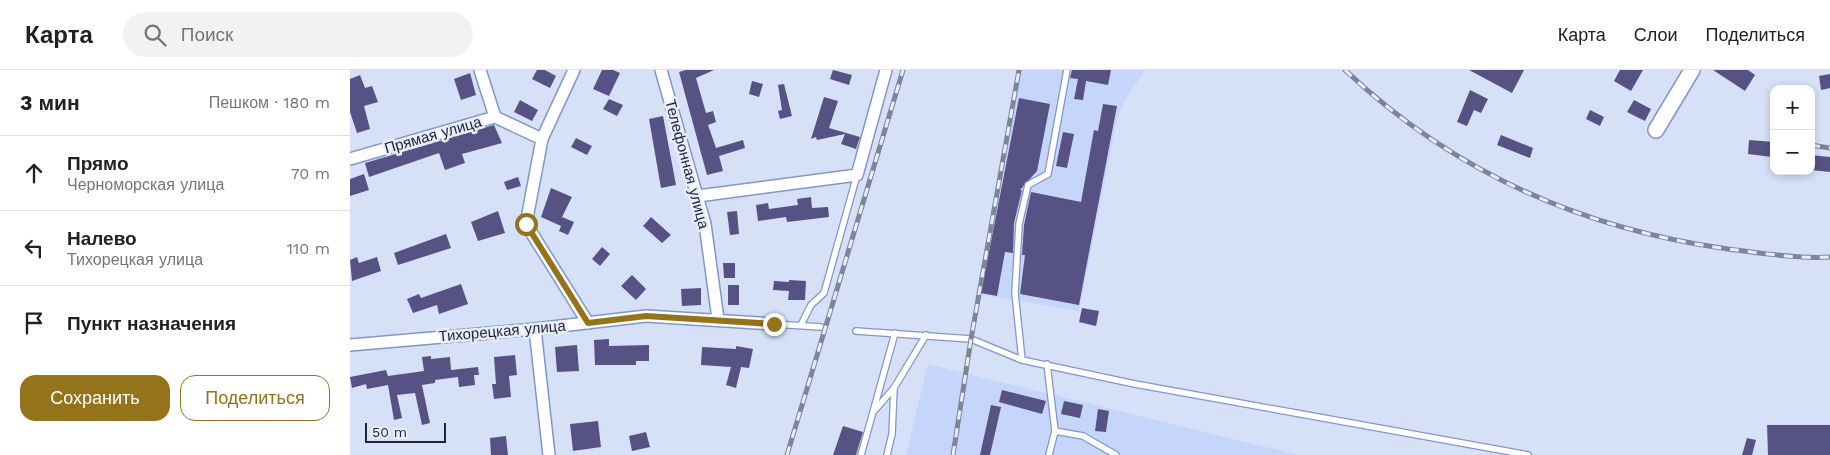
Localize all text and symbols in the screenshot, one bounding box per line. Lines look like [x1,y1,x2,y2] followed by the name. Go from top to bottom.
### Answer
[123,12,473,57] search box
[25,21,93,49] text: Карта
[141,21,169,49] icon: search
[181,23,233,46] text: Поиск
[1558,24,1606,45] text: Карта
[1634,24,1678,45] text: Слои
[1706,24,1805,45] text: Поделиться
[1770,85,1815,175] map controls
[1770,85,1815,130] button: +
[20,90,80,115] text: 3 мин
[209,93,330,112] text: Пешком · 180 m
[661,97,713,231] street label: Телефонная улица
[382,112,484,157] street label: Прямая улица
[1770,130,1815,175] button: −
[67,152,129,175] text: Прямо
[20,159,48,187] icon: ahead
[291,164,330,183] text: 70 m
[67,175,224,194] text: Черноморская улица
[515,213,538,236] route start
[67,227,137,250] text: Налево
[20,234,48,262] icon: left
[287,239,330,258] text: 110 m
[67,250,203,269] text: Тихорецкая улица
[20,309,48,337] icon: arrive
[67,312,236,335] text: Пункт назначения
[763,313,786,336] route end
[438,316,567,346] street label: Тихорецкая улица
[20,375,170,421] button: Сохранить
[180,375,330,421] button: Поделиться
[365,420,446,443] scale bar
[372,424,407,440] text: 50 m

